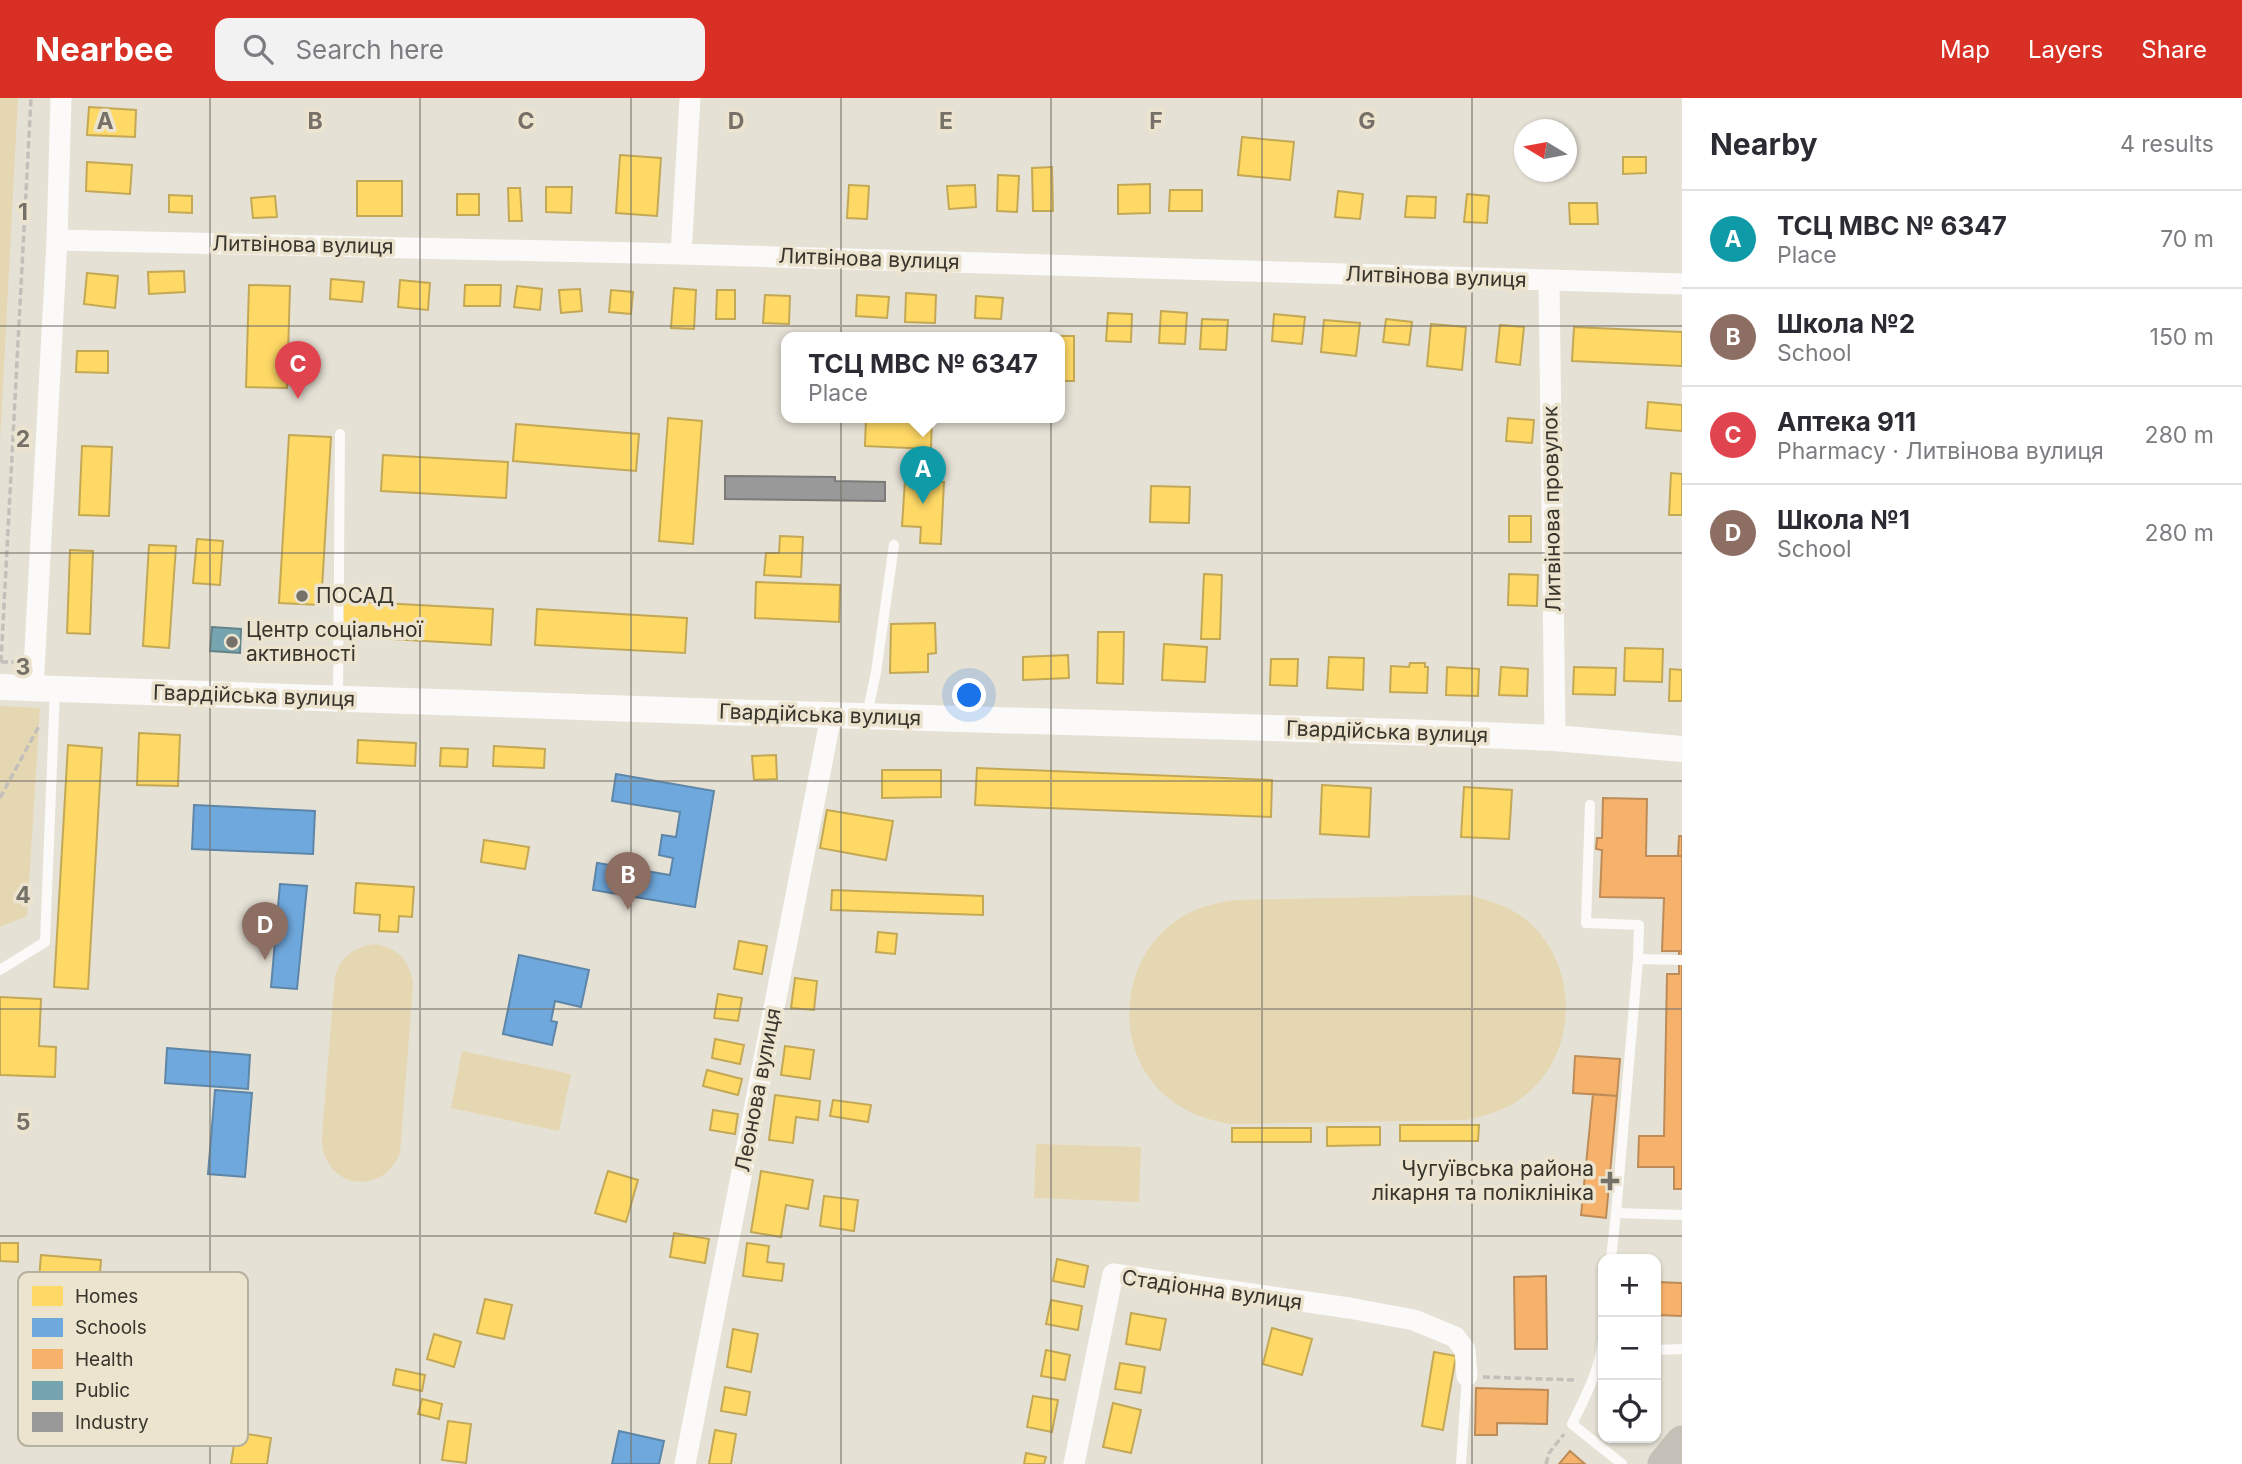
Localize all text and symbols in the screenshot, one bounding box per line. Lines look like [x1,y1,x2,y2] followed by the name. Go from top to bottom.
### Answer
[215,18,705,81] search box
[35,29,173,69] text: Nearbee
[239,30,277,68] icon: search
[295,34,444,65] text: Search here
[1940,35,1990,64] text: Map
[2028,35,2103,64] text: Layers
[2141,35,2207,64] text: Share
[96,107,114,135] text: A
[307,107,323,135] text: B
[517,107,535,135] text: C
[728,107,744,135] text: D
[939,107,953,135] text: E
[1149,107,1163,135] text: F
[1358,107,1376,135] text: G
[1514,119,1577,182] north arrow
[1710,126,1818,162] text: Nearby
[2120,130,2214,158] text: 4 results
[18,198,28,226] text: 1
[1777,210,2007,241] text: ТСЦ МВС № 6347
[1724,225,1742,253] text: A
[2160,225,2214,253] text: 70 m
[212,230,394,259] street label: Литвінова вулиця
[1777,241,1837,269] text: Place
[778,243,960,274] street label: Литвінова вулиця
[1345,261,1527,292] street label: Литвінова вулиця
[1777,308,1915,339] text: Школа №2
[1725,323,1741,351] text: B
[2150,323,2214,351] text: 150 m
[781,332,1065,423] popup
[1777,339,1852,367] text: School
[275,341,321,399] pin: C
[808,348,1038,379] text: ТСЦ МВС № 6347
[808,379,868,407] text: Place
[1537,405,1566,612] street label: Литвінова провулок
[1777,406,1916,437] text: Аптека 911
[1724,421,1742,449] text: C
[2145,421,2214,449] text: 280 m
[16,425,30,453] text: 2
[1777,437,2104,465] text: Pharmacy · Литвінова вулиця
[900,446,946,504] pin: A
[1777,504,1910,535] text: Школа №1
[1725,519,1741,547] text: D
[2145,519,2214,547] text: 280 m
[1777,535,1852,563] text: School
[316,583,394,608] place label: ПОСАД
[294,588,310,604] marker: ПОСАД
[246,617,423,666] place label: Центр соціальної активності
[224,634,240,650] marker: Центр соціальної активності
[16,653,30,681] text: 3
[952,678,986,712] your location
[152,679,356,712] street label: Гвардійська вулиця
[718,698,922,731] street label: Гвардійська вулиця
[1285,715,1489,748] street label: Гвардійська вулиця
[605,852,651,910] pin: B
[15,881,31,909] text: 4
[242,902,288,960] pin: D
[729,1006,786,1174] street label: Леонова вулиця
[16,1108,30,1136] text: 5
[1372,1156,1594,1205] place label: Чугуївська района лікарня та поліклініка
[1600,1171,1620,1191] marker: Чугуївська района лікарня та поліклініка
[1598,1254,1661,1443] map controls
[1598,1254,1661,1317] button: +
[1120,1264,1304,1315] street label: Стадіонна вулиця
[18,1272,248,1446] legend
[75,1285,138,1308] text: Homes
[75,1316,147,1339] text: Schools
[1598,1317,1661,1380] button: −
[75,1348,133,1371] text: Health
[75,1379,130,1402] text: Public
[1598,1380,1661,1443] button: locate
[75,1411,149,1434] text: Industry

